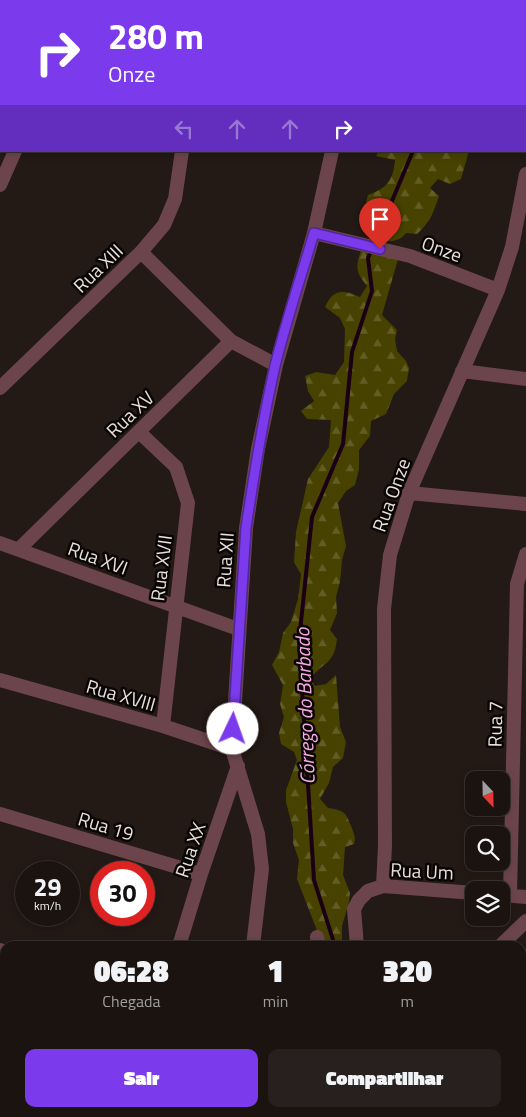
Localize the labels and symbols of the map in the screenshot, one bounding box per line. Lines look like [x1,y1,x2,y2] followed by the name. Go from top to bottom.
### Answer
[359,198,401,249] pin
[418,228,466,269] street label: Onze
[66,236,129,299] street label: Rua XIII
[99,383,160,444] street label: Rua XV
[364,454,417,536] street label: Rua Onze
[208,531,241,589] street label: Rua XII
[64,533,132,582] street label: Rua XVI
[142,533,179,603] street label: Rua XVII
[286,626,323,785] water label: Córrego do Barbado
[83,671,159,718] street label: Rua XVIII
[480,701,509,747] street label: Rua 7
[206,702,258,754] position arrow
[465,771,510,816] north arrow
[75,803,138,848] street label: Rua 19
[167,818,213,881] street label: Rua XX
[390,854,455,887] street label: Rua Um
[90,861,155,926] speed limit sign: 30

